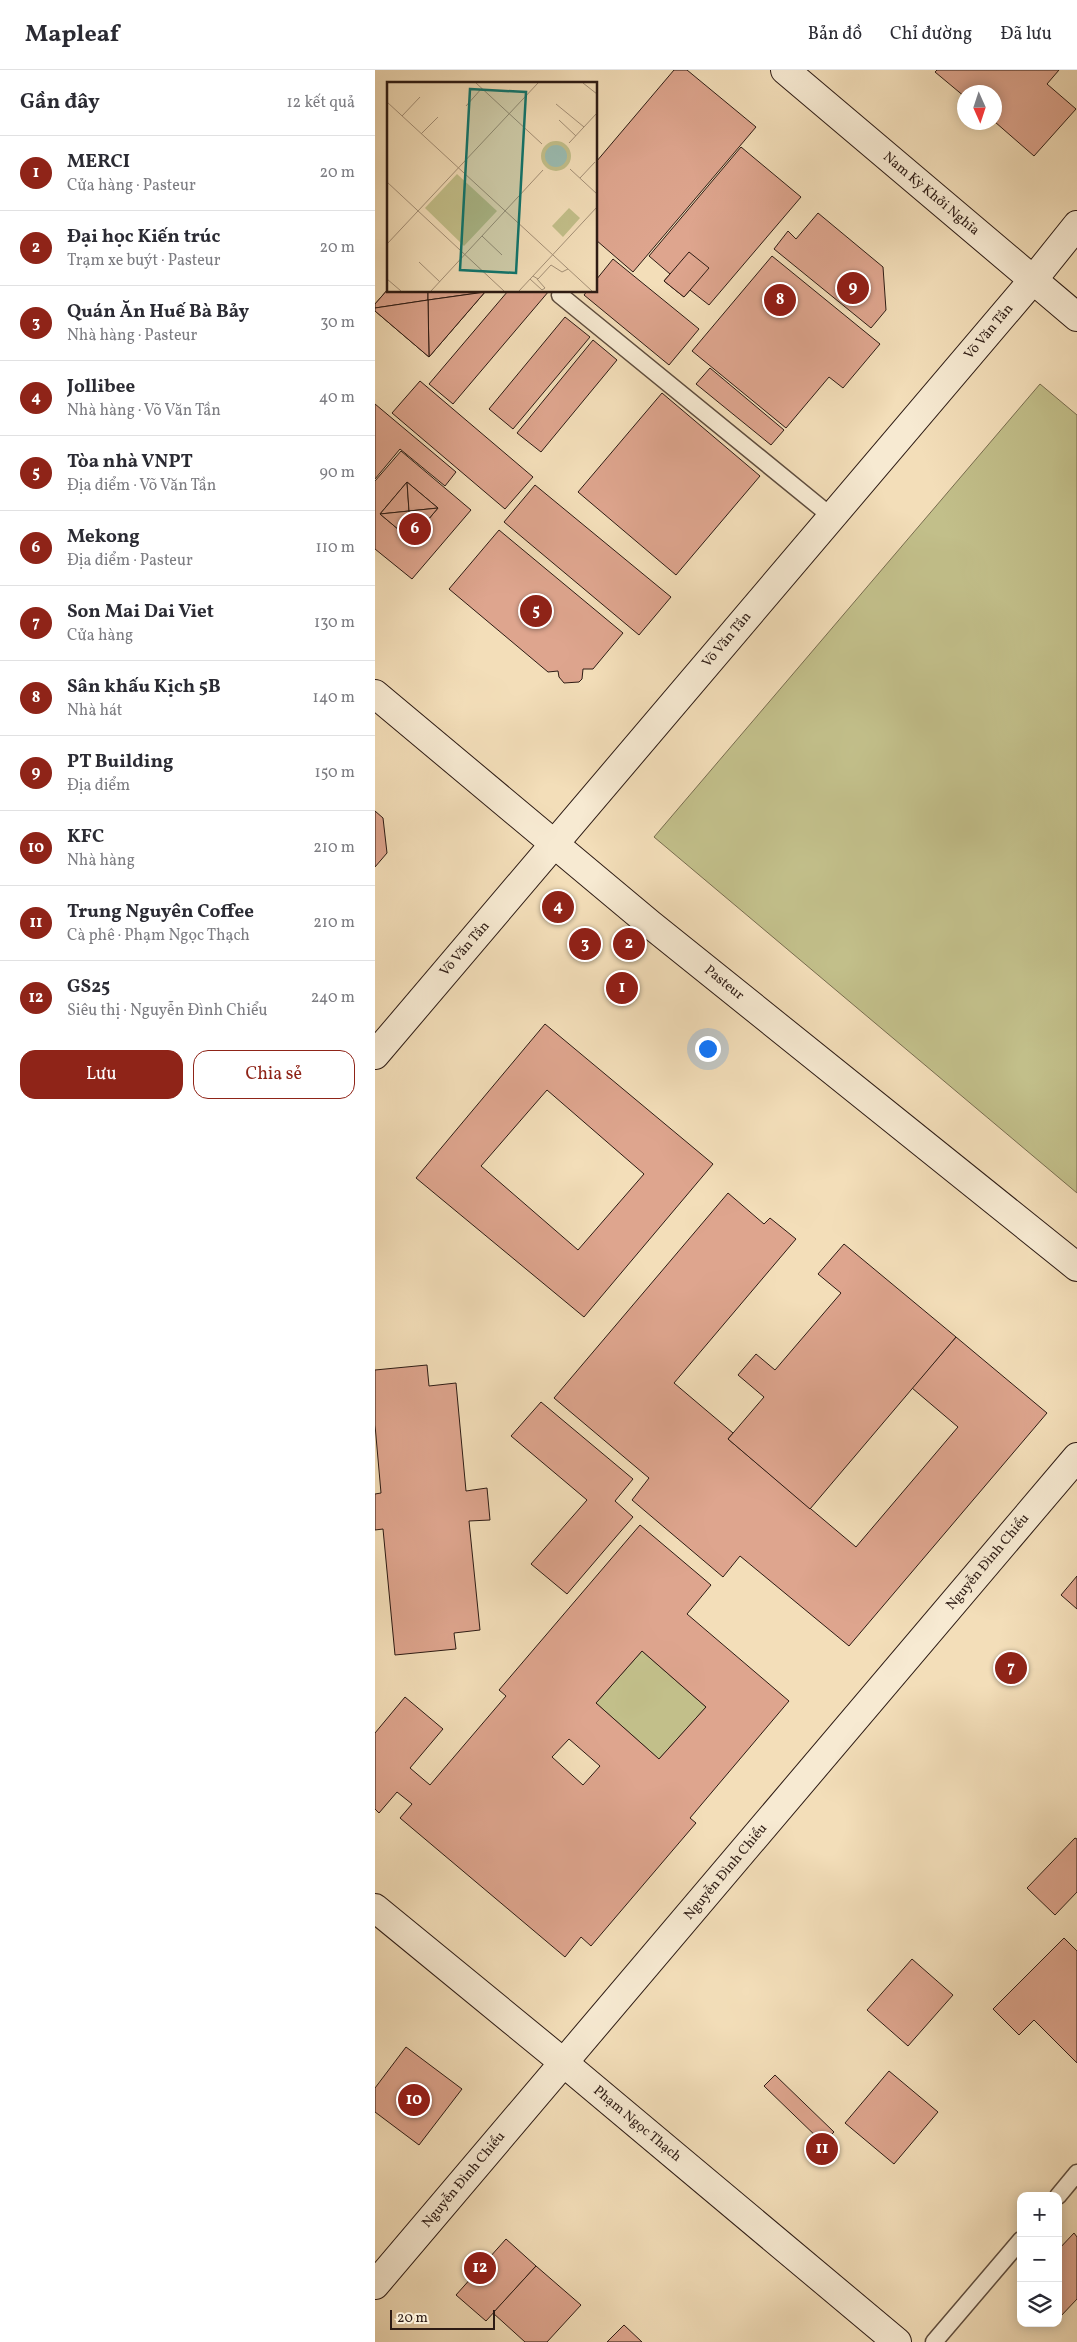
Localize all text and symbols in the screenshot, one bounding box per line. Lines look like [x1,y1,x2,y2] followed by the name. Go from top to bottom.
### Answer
[25,18,119,52] text: Mapleaf
[808,22,862,47] text: Bản đồ
[890,22,972,47] text: Chỉ đường
[1000,22,1052,47] text: Đã lưu
[387,82,597,292] inset map
[957,85,1002,130] north arrow
[20,88,100,117] text: Gần đây
[286,92,355,114] text: 12 kết quả
[879,148,983,240] street label: Nam Kỳ Khởi Nghĩa
[67,149,130,175] text: MERCI
[33,162,39,184] text: 1
[320,162,355,184] text: 20 m
[67,175,196,197] text: Cửa hàng · Pasteur
[67,224,220,250] text: Đại học Kiến trúc
[32,237,40,259] text: 2
[320,237,355,259] text: 20 m
[67,250,221,272] text: Trạm xe buýt · Pasteur
[837,269,869,307] pin: 9
[764,281,796,319] pin: 8
[67,299,249,325] text: Quán Ăn Huế Bà Bảy
[960,300,1018,364] street label: Võ Văn Tần
[32,312,40,334] text: 3
[320,312,355,334] text: 30 m
[67,325,197,347] text: Nhà hàng · Pasteur
[67,374,135,400] text: Jollibee
[31,387,41,409] text: 4
[319,387,355,409] text: 40 m
[67,400,221,422] text: Nhà hàng · Võ Văn Tần
[67,449,193,475] text: Tòa nhà VNPT
[32,462,40,484] text: 5
[319,462,355,484] text: 90 m
[67,475,216,497] text: Địa điểm · Võ Văn Tần
[399,510,431,548] pin: 6
[67,524,140,550] text: Mekong
[32,537,40,559] text: 6
[316,537,355,559] text: 110 m
[67,550,193,572] text: Địa điểm · Pasteur
[520,592,552,630] pin: 5
[67,599,214,625] text: Son Mai Dai Viet
[698,608,756,672] street label: Võ Văn Tần
[32,612,40,634] text: 7
[314,612,355,634] text: 130 m
[67,625,133,647] text: Cửa hàng
[67,674,221,700] text: Sân khấu Kịch 5B
[32,687,40,709] text: 8
[313,687,355,709] text: 140 m
[67,700,122,722] text: Nhà hát
[67,749,174,775] text: PT Building
[32,762,40,784] text: 9
[314,762,355,784] text: 150 m
[67,775,130,797] text: Địa điểm
[67,824,104,850] text: KFC
[28,837,44,859] text: 10
[313,837,355,859] text: 210 m
[67,850,135,872] text: Nhà hàng
[542,888,574,926] pin: 4
[67,899,254,925] text: Trung Nguyên Coffee
[30,912,42,934] text: 11
[313,912,355,934] text: 210 m
[436,917,494,981] street label: Võ Văn Tần
[67,925,250,947] text: Cà phê · Phạm Ngọc Thạch
[569,925,601,963] pin: 3
[613,925,645,963] pin: 2
[700,961,748,1005] street label: Pasteur
[606,969,638,1007] pin: 1
[67,974,110,1000] text: GS25
[29,987,43,1009] text: 12
[311,987,355,1009] text: 240 m
[67,1000,268,1022] text: Siêu thị · Nguyễn Đình Chiểu
[695,1036,721,1062] your location
[20,1050,183,1099] button: Lưu
[193,1050,355,1099] button: Chia sẻ
[942,1510,1034,1614] street label: Nguyễn Đình Chiểu
[995,1649,1027,1687] pin: 7
[680,1820,772,1924] street label: Nguyễn Đình Chiểu
[398,2081,430,2119] pin: 10
[589,2081,685,2167] street label: Phạm Ngọc Thạch
[418,2128,510,2232] street label: Nguyễn Đình Chiểu
[806,2130,838,2168] pin: 11
[1017,2192,1062,2327] map controls
[1017,2192,1062,2237] button: +
[1017,2237,1062,2282] button: −
[464,2249,496,2287] pin: 12
[1017,2282,1062,2327] button: layers
[390,2307,495,2330] scale bar
[397,2309,428,2328] text: 20 m

